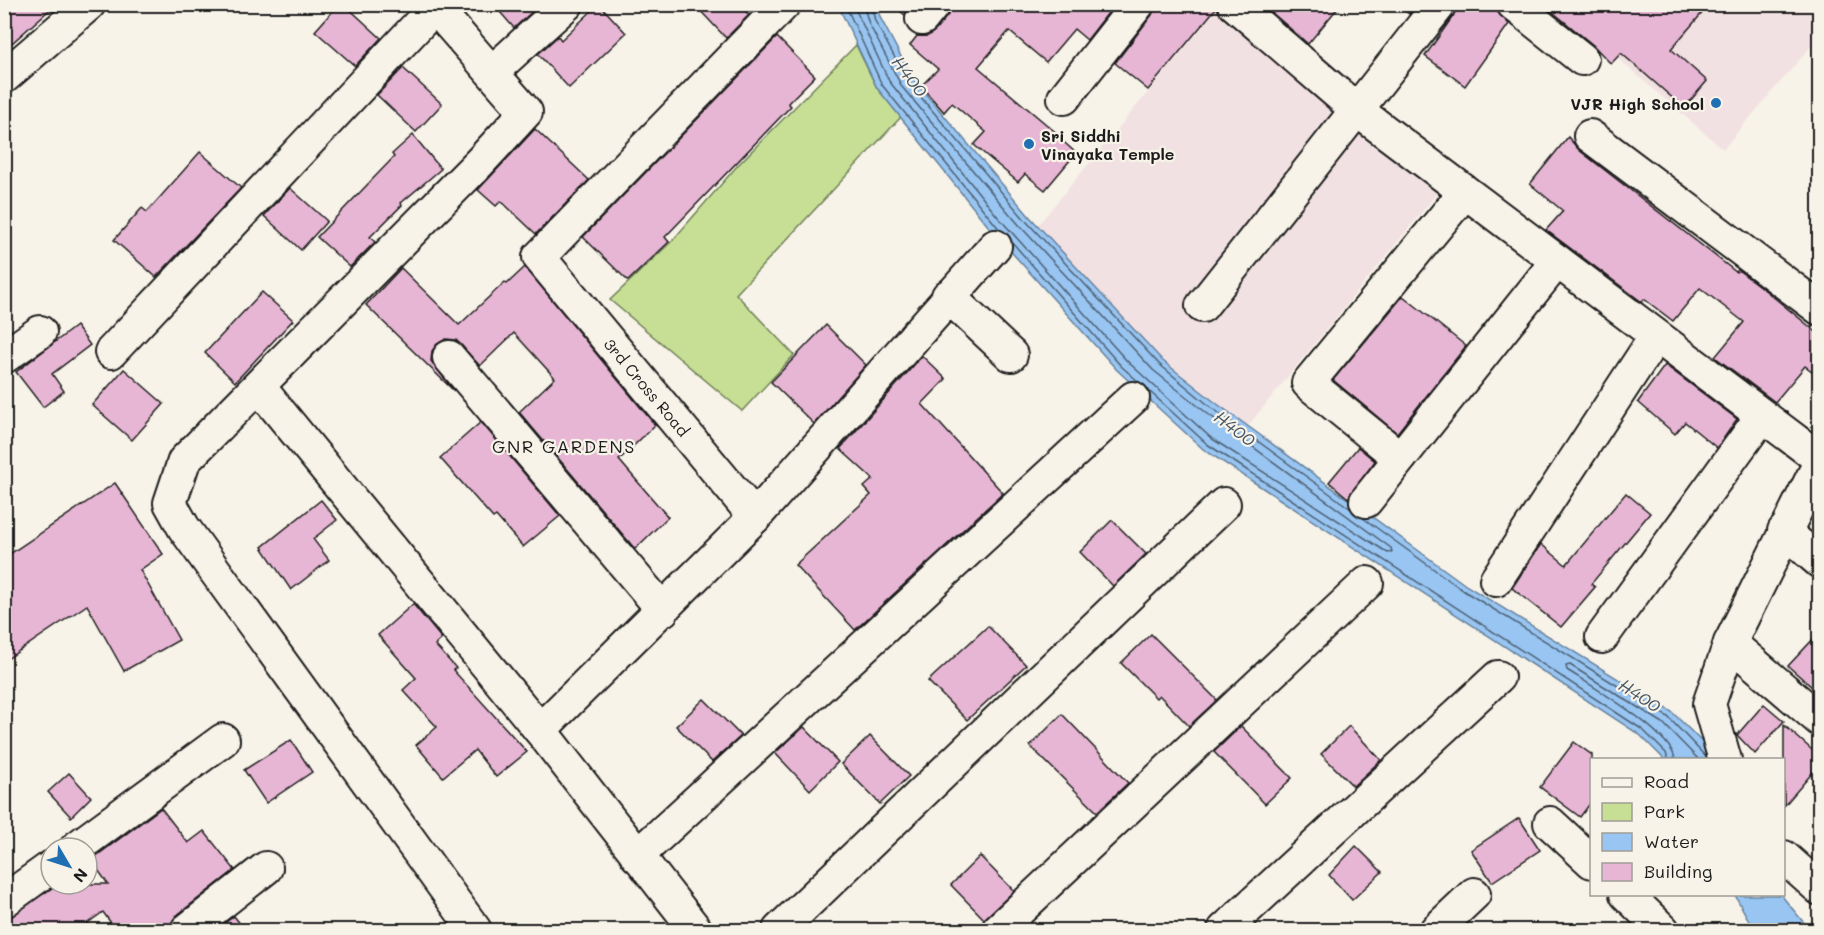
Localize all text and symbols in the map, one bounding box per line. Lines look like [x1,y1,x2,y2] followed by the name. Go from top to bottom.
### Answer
[887,51,933,101] water label: H400
[1571,93,1704,114] place label: VJR High School
[1709,96,1723,110] marker: VJR High School
[1041,125,1174,164] place label: Sri Siddhi Vinayaka Temple
[1022,137,1036,151] marker: Sri Siddhi Vinayaka Temple
[600,333,694,441] street label: 3rd Cross Road
[1210,405,1260,451] water label: H400
[492,434,636,458] district label: GNR GARDENS
[1614,673,1666,717] water label: H400
[1590,758,1785,896] legend
[1644,769,1689,793] text: Road
[1644,799,1685,823] text: Park
[1644,829,1699,853] text: Water
[39,836,99,896] north arrow
[1644,859,1712,883] text: Building
[69,864,93,887] text: N

